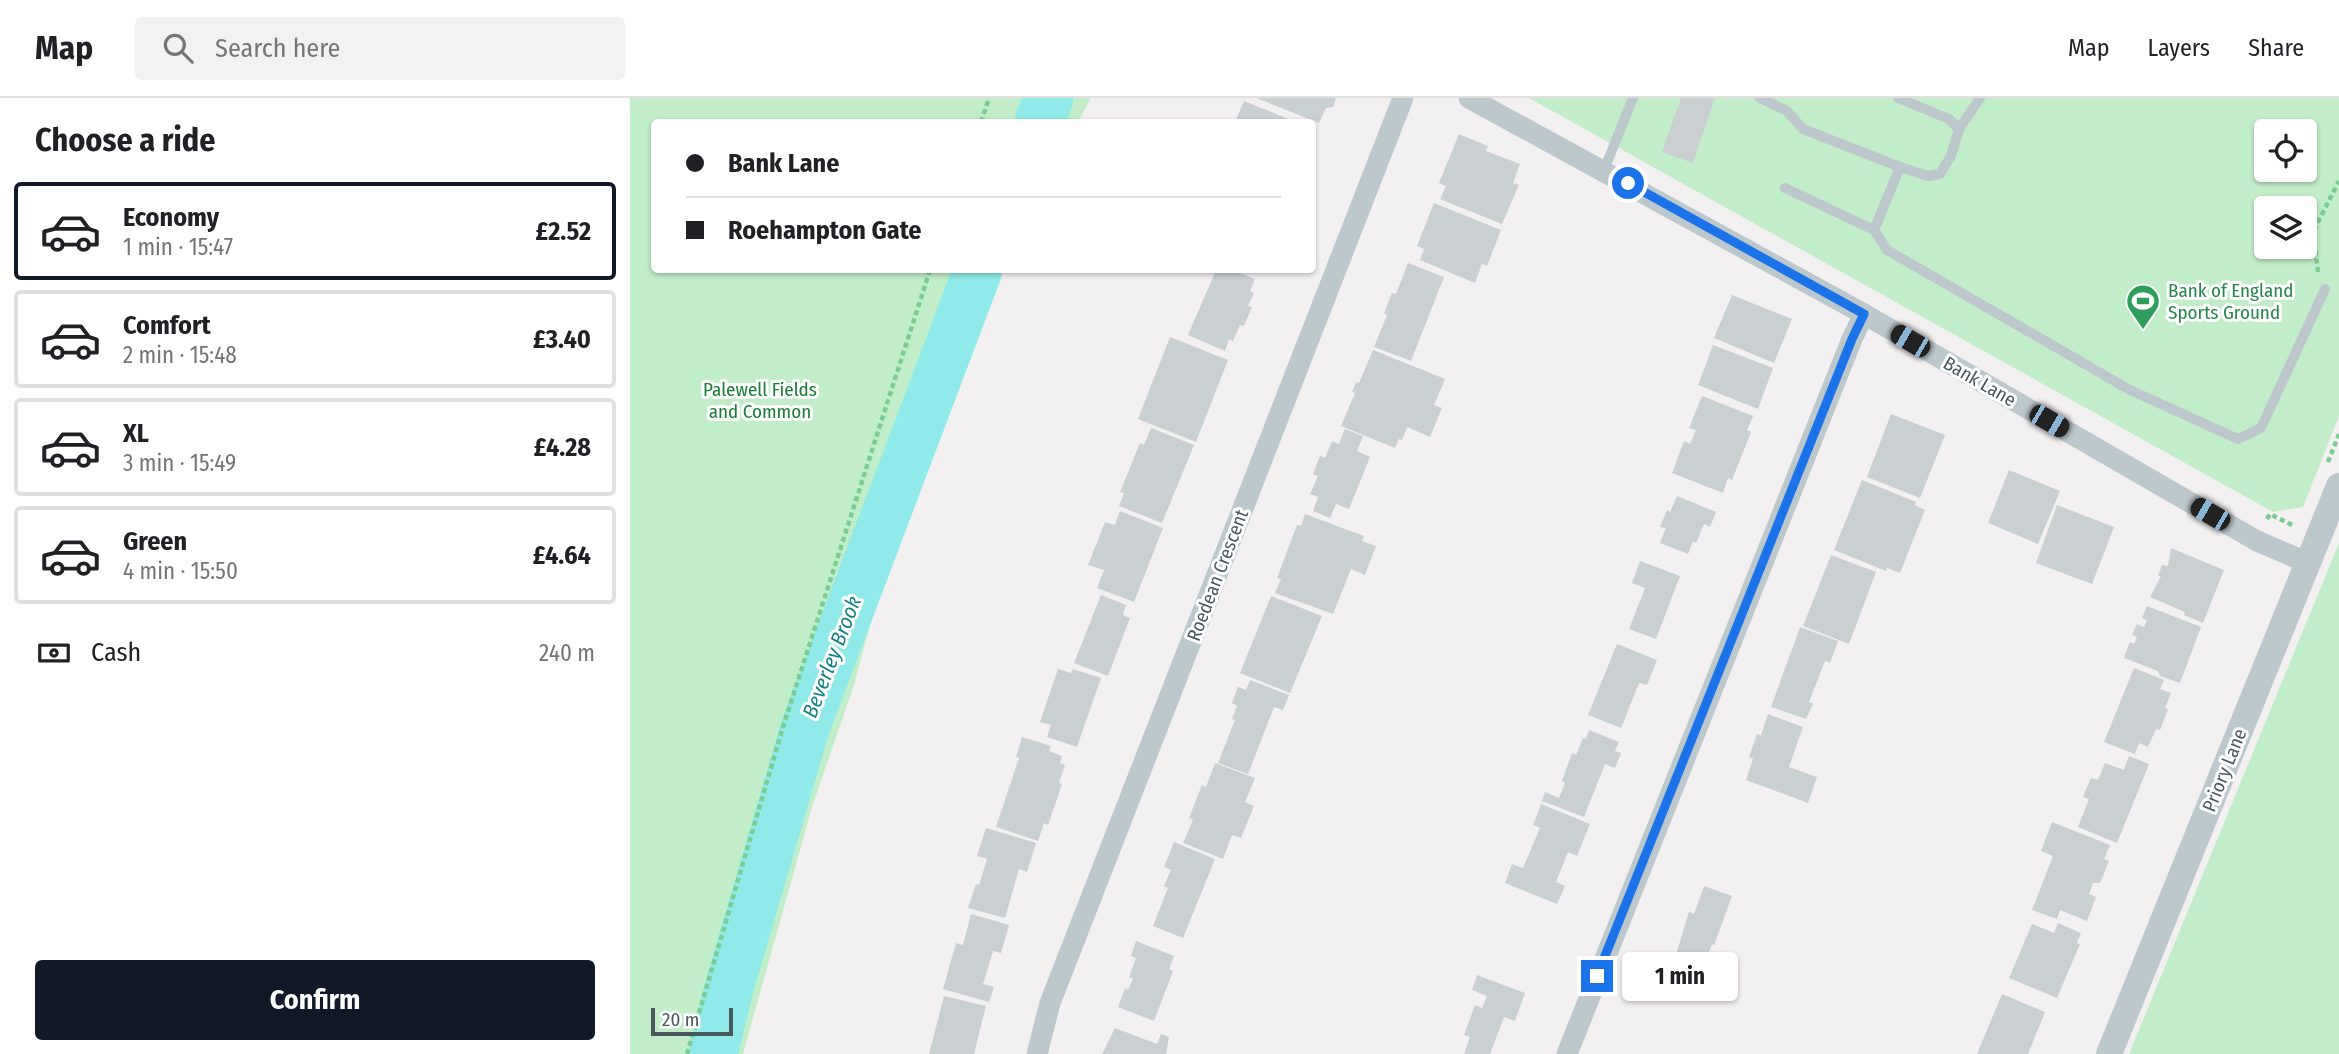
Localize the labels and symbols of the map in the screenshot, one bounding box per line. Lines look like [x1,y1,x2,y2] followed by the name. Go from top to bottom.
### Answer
[1612,167,1644,199] route start
[2168,279,2293,324] place label: Bank of England Sports Ground
[2124,282,2162,331] sports icon: Bank of England Sports Ground
[1887,321,1934,361] car
[1939,351,2020,411] street label: Bank Lane
[703,378,817,423] park label: Palewell Fields and Common
[2026,401,2073,441] car
[2187,494,2234,534] car
[1182,505,1253,644] street label: Roedean Crescent
[797,593,867,721] water label: Beverley Brook
[2197,725,2252,815] street label: Priory Lane
[1622,952,1737,1001] callout: 1 min
[1581,960,1613,992] route end
[651,1005,733,1037] scale bar

